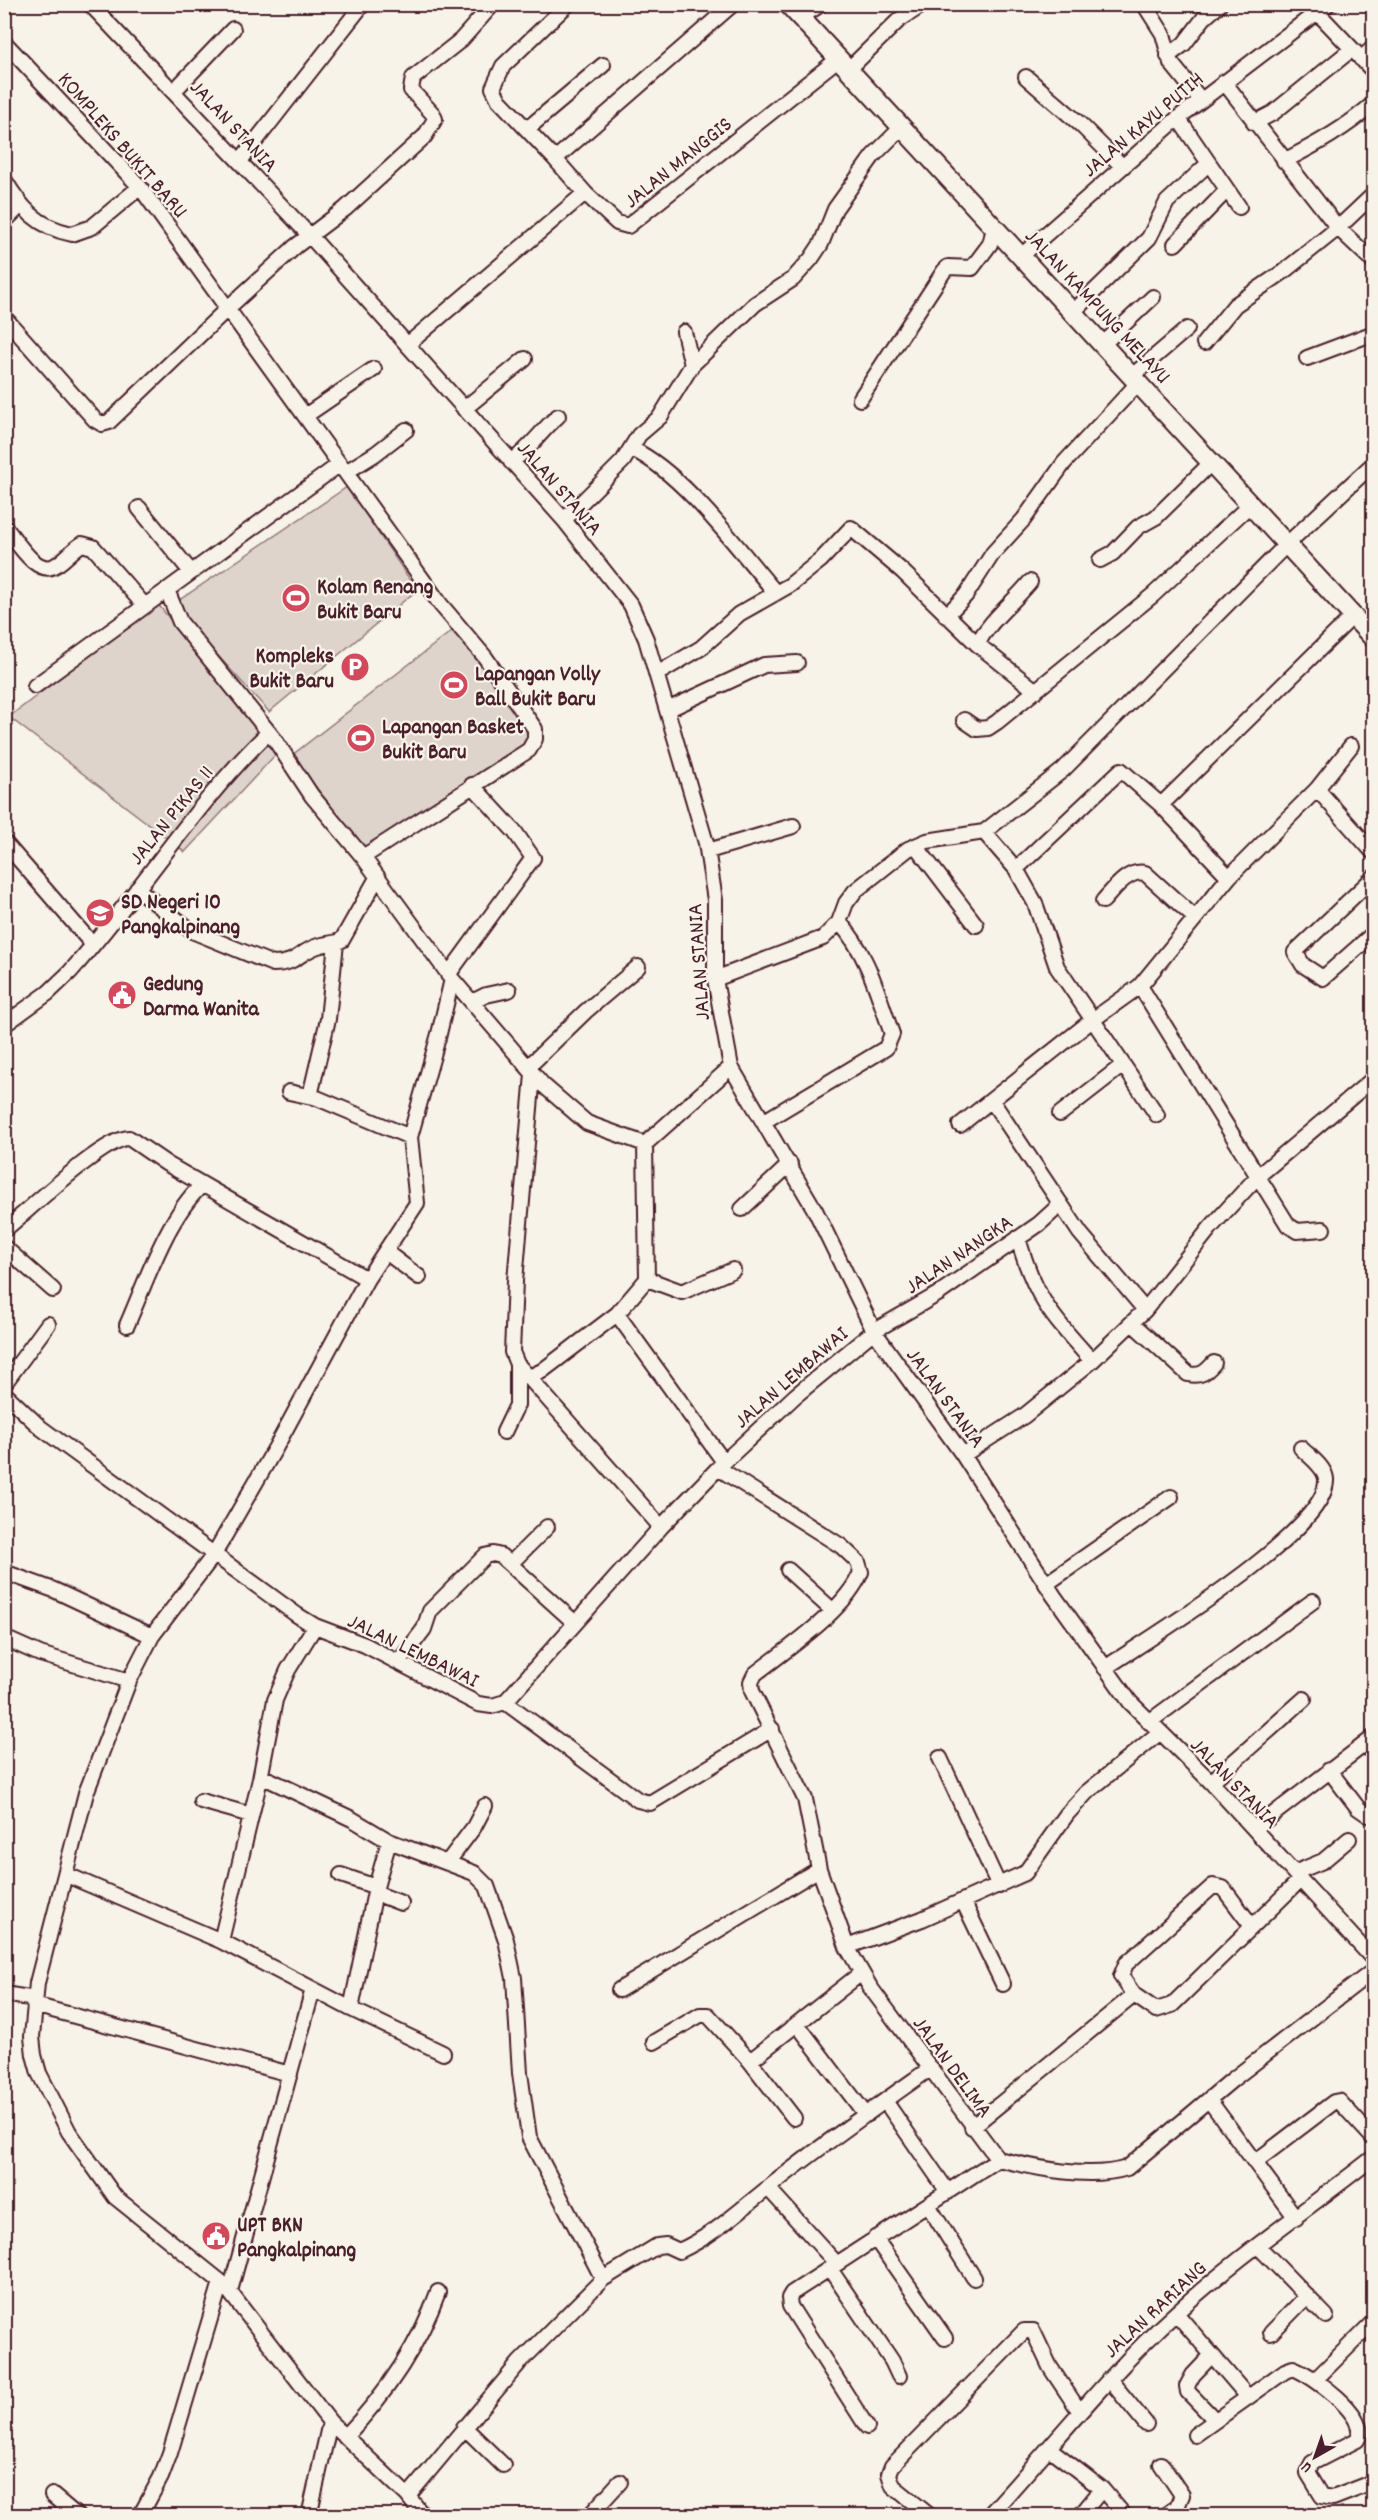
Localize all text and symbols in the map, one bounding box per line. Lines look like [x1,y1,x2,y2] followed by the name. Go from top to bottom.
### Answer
[49,66,194,226] street label: KOMPLEKS BUKIT BARU
[1077,66,1212,186] street label: JALAN KAYU PUTIH
[181,74,284,181] street label: JALAN STANIA
[618,110,740,217] street label: JALAN MANGGIS
[1016,223,1177,392] street label: JALAN KAMPUNG MELAYU
[508,435,608,544] street label: JALAN STANIA
[317,573,434,629] place label: Kolam Renang Bukit Baru
[280,582,312,614] sports icon: Kolam Renang Bukit Baru
[249,642,334,698] place label: Kompleks Bukit Baru
[339,651,371,683] parking icon: Kompleks Bukit Baru
[475,660,601,716] place label: Lapangan Volly Ball Bukit Baru
[438,669,470,701] sports icon: Lapangan Volly Ball Bukit Baru
[382,713,525,769] place label: Lapangan Basket Bukit Baru
[345,722,377,754] sports icon: Lapangan Basket Bukit Baru
[123,760,223,873] street label: JALAN PIKAS 11
[121,888,240,944] place label: SD Negeri 10 Pangkalpinang
[84,897,116,929] school or university icon: SD Negeri 10 Pangkalpinang
[681,902,720,1021] street label: JALAN STANIA
[143,970,260,1026] place label: Gedung Darma Wanita
[106,979,138,1011] public building icon: Gedung Darma Wanita
[900,1208,1020,1303] street label: JALAN NANGKA
[728,1320,856,1437] street label: JALAN LEMBAWAI
[897,1343,991,1456] street label: JALAN STANIA
[342,1607,484,1697] street label: JALAN LEMBAWAI
[1182,1732,1285,1837] street label: JALAN STANIA
[904,2011,999,2125] street label: JALAN DELIMA
[237,2211,356,2267] place label: UPT BKN Pangkalpinang
[200,2220,232,2252] public building icon: UPT BKN Pangkalpinang
[1098,2254,1215,2367] street label: JALAN RARIANG
[1285,2427,1345,2487] north arrow
[1296,2455,1317,2478] text: U

